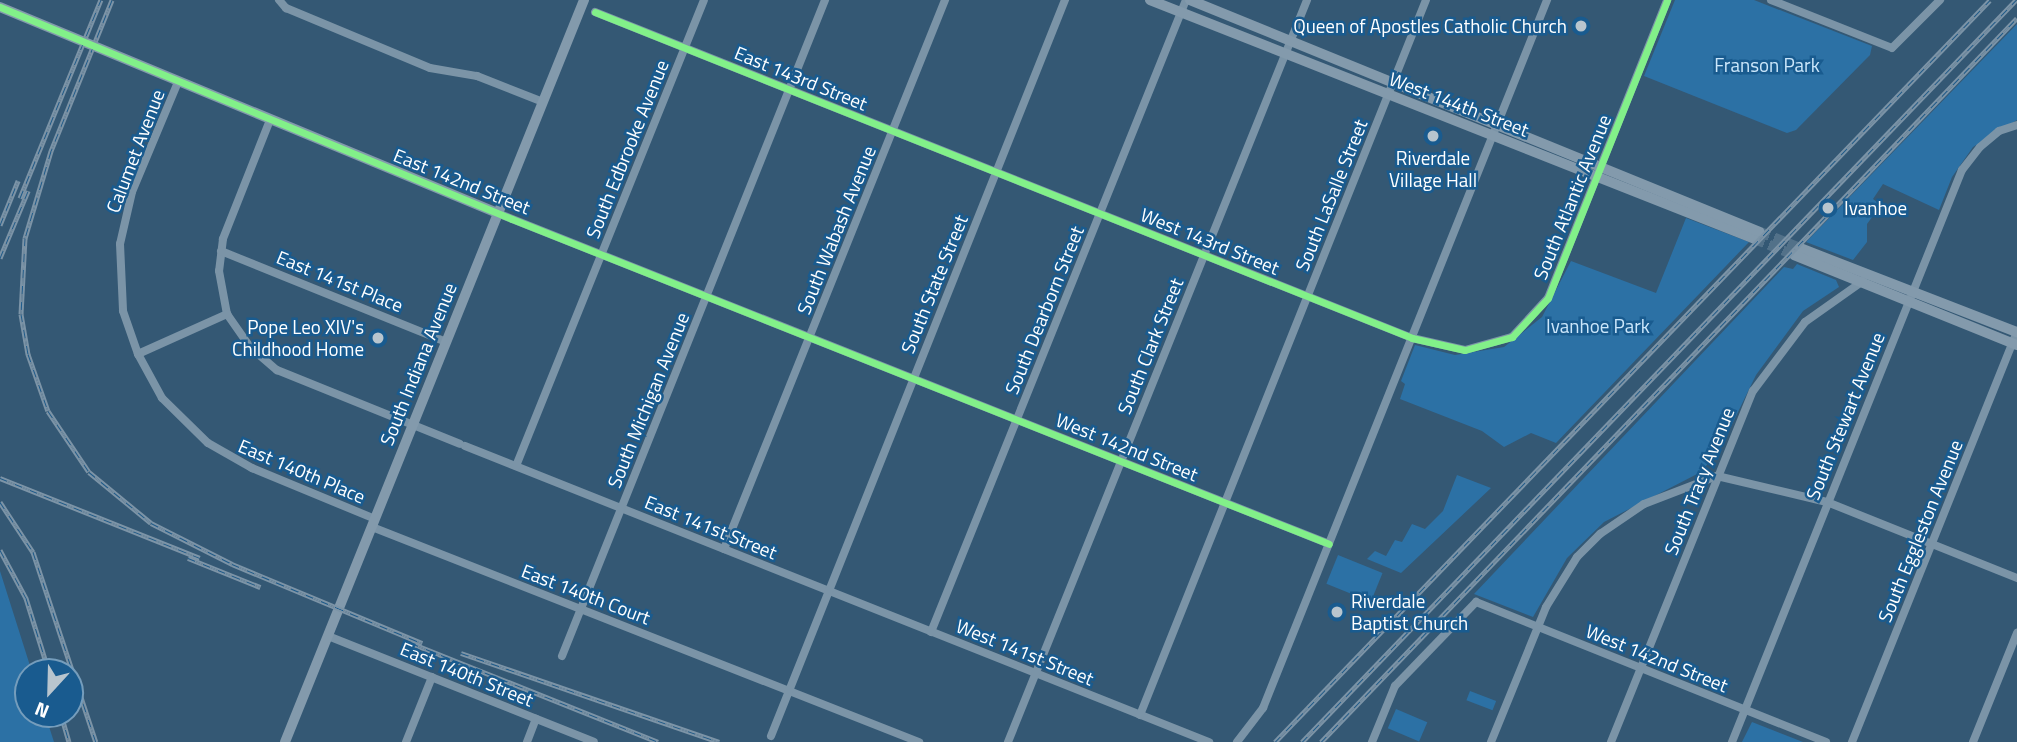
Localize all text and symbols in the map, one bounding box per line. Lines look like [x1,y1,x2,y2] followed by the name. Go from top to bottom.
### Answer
[1293,15,1567,37] place label: Queen of Apostles Catholic Church
[1573,18,1589,34] marker: Queen of Apostles Catholic Church
[731,41,871,115] street label: East 143rd Street
[1714,54,1820,76] park label: Franson Park
[581,56,673,242] street label: South Edbrooke Avenue
[1386,67,1532,141] street label: West 144th Street
[101,86,169,216] street label: Calumet Avenue
[1528,111,1616,283] street label: South Atlantic Avenue
[1290,116,1372,274] street label: South LaSalle Street
[1425,128,1441,144] marker: Riverdale Village Hall
[792,142,880,318] street label: South Wabash Avenue
[390,143,534,219] street label: East 142nd Street
[1389,147,1477,191] place label: Riverdale Village Hall
[1844,197,1907,219] place label: Ivanhoe
[1818,198,1838,218] marker: Ivanhoe
[1137,203,1283,279] street label: West 143rd Street
[896,211,972,357] street label: South State Street
[1000,223,1088,397] street label: South Dearborn Street
[273,245,407,317] street label: East 141st Place
[1112,275,1188,417] street label: South Clark Street
[375,279,461,449] street label: South Indiana Avenue
[602,309,694,491] street label: South Michigan Avenue
[1546,315,1650,337] park label: Ivanhoe Park
[232,316,364,360] place label: Pope Leo XIV's Childhood Home
[1801,329,1889,503] street label: South Stewart Avenue
[370,330,386,346] marker: Pope Leo XIV's Childhood Home
[1659,404,1739,558] street label: South Tracy Avenue
[1053,408,1201,486] street label: West 142nd Street
[235,434,369,508] street label: East 140th Place
[1873,437,1967,625] street label: South Eggleston Avenue
[642,490,780,564] street label: East 141st Street
[518,559,654,629] street label: East 140th Court
[1351,590,1468,634] place label: Riverdale Baptist Church
[1329,604,1345,620] marker: Riverdale Baptist Church
[953,614,1097,690] street label: West 141st Street
[1583,619,1731,697] street label: West 142nd Street
[397,637,537,711] street label: East 140th Street
[14,658,84,728] north arrow
[30,695,53,727] text: N

